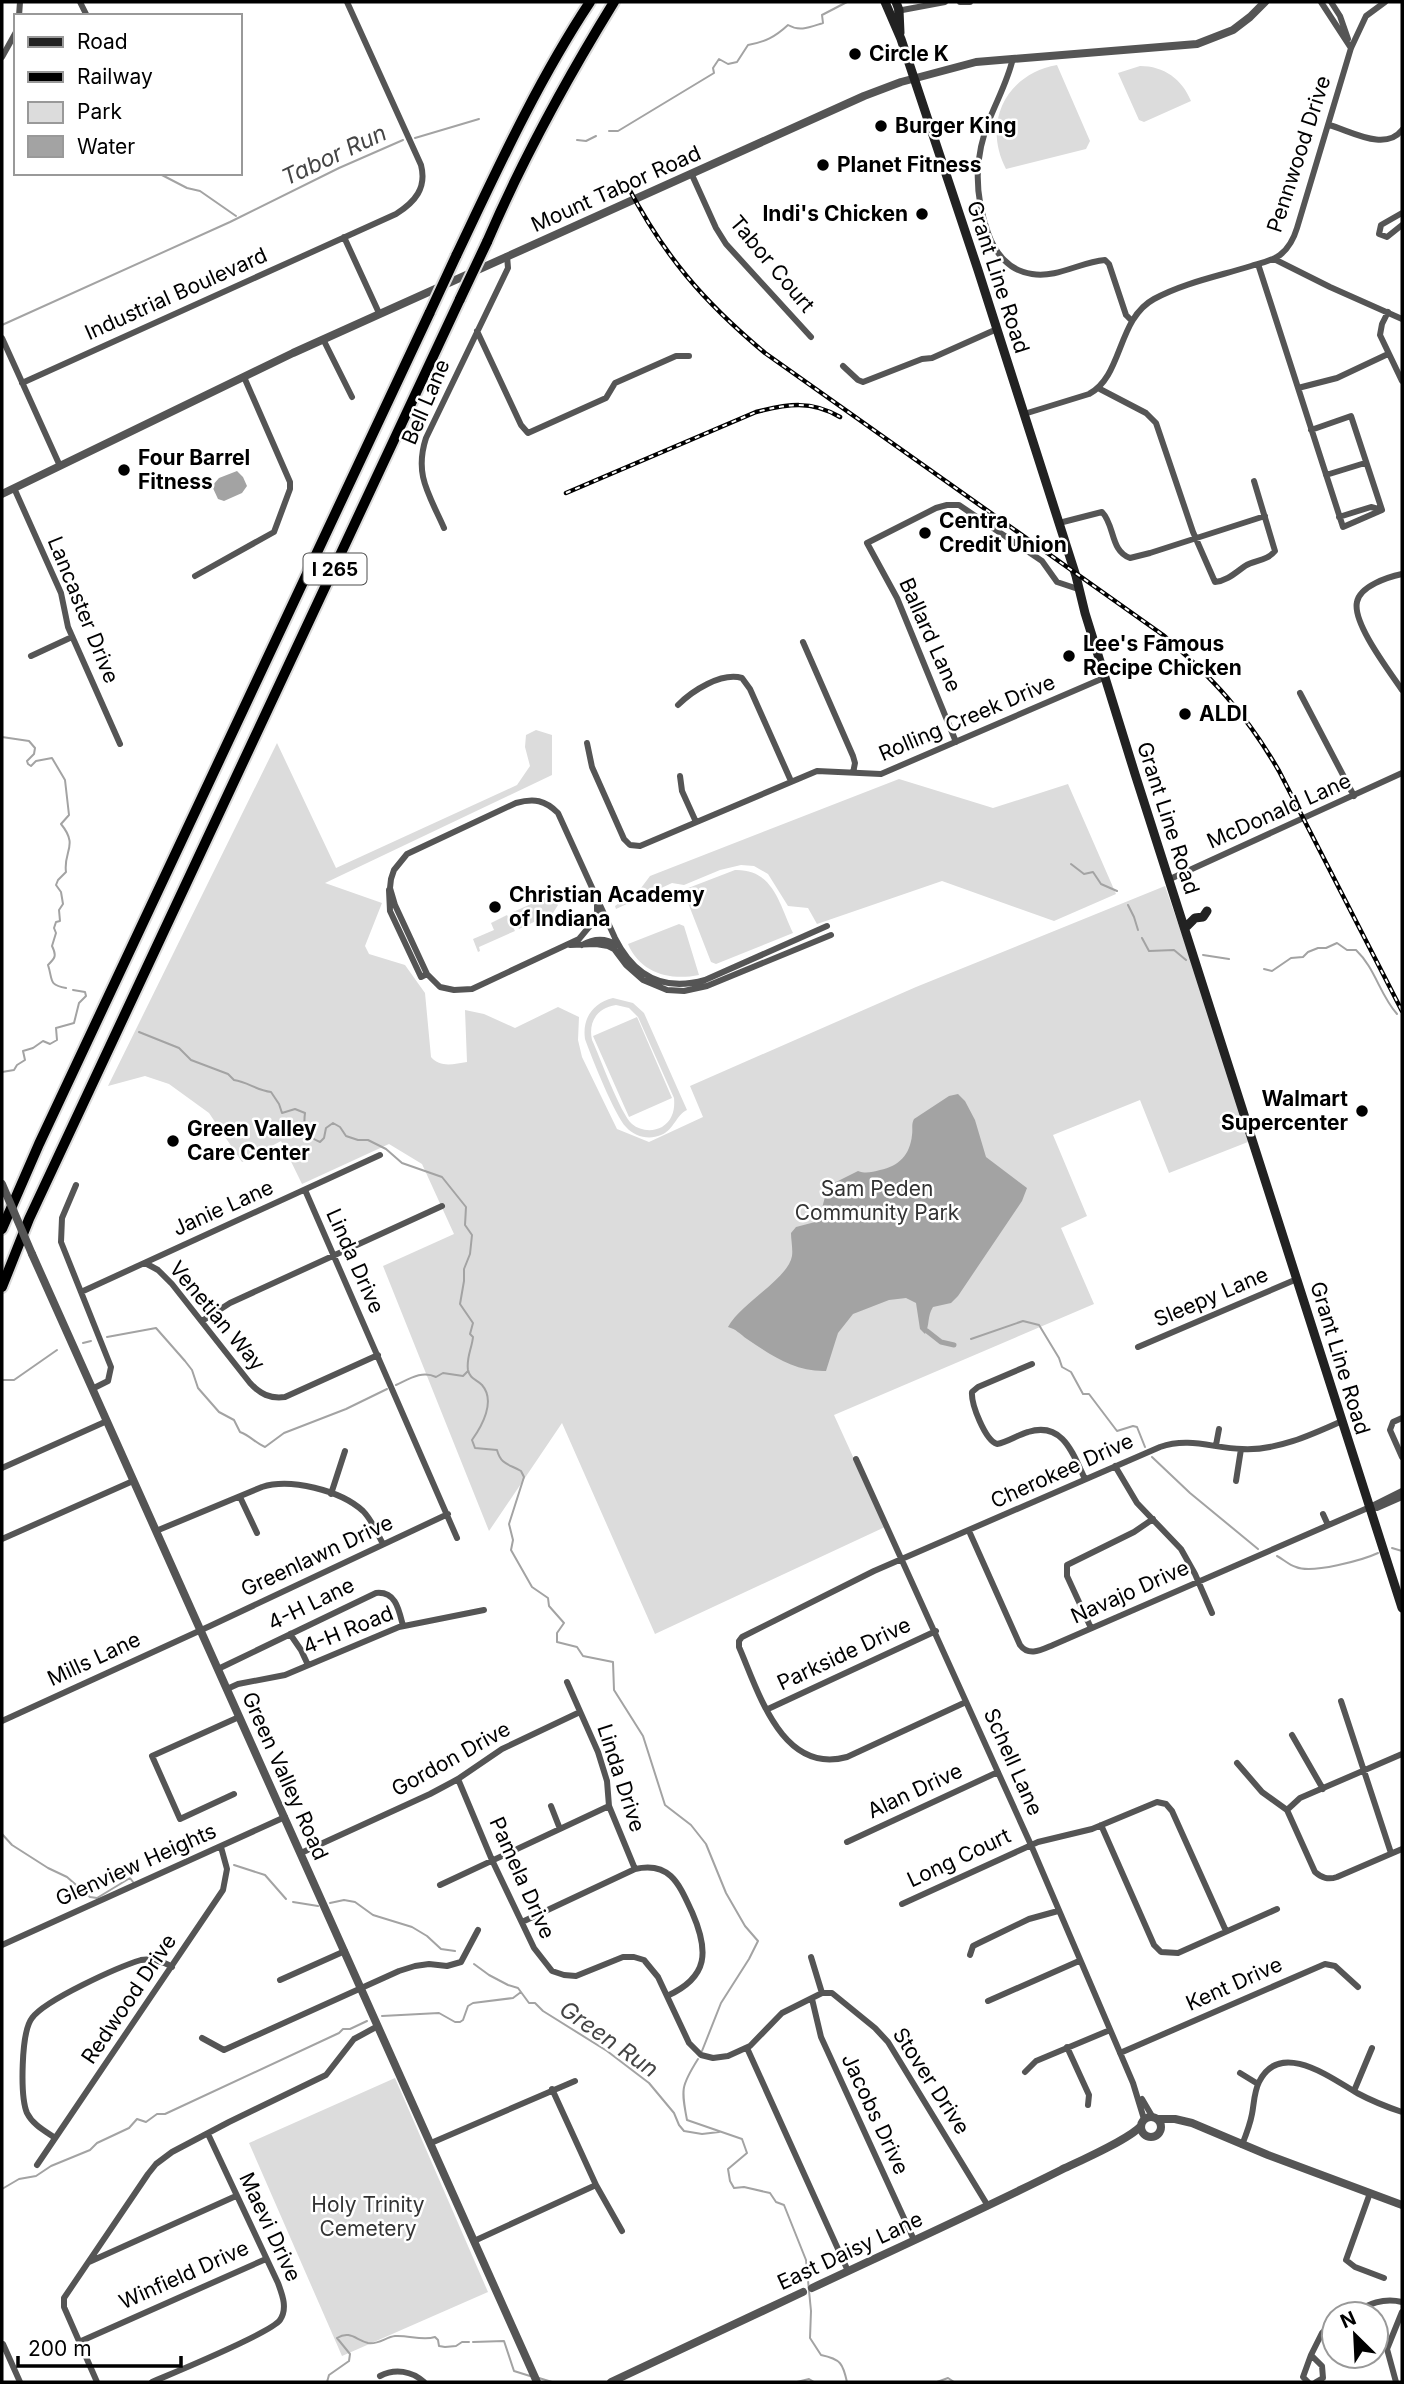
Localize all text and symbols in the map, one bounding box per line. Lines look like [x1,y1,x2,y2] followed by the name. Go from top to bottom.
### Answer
[14,14,242,175] legend
[77,29,128,54] text: Road
[869,41,949,66] place label: Circle K
[847,46,863,62] marker: Circle K
[77,64,153,89] text: Railway
[1261,72,1336,235] street label: Pennwood Drive
[77,99,122,124] text: Park
[895,113,1017,138] place label: Burger King
[873,118,889,134] marker: Burger King
[277,119,391,191] water label: Tabor Run
[77,134,135,159] text: Water
[527,140,704,237] street label: Mount Tabor Road
[837,152,982,177] place label: Planet Fitness
[815,157,831,173] marker: Planet Fitness
[962,198,1035,356] street label: Grant Line Road
[762,201,908,226] place label: Indi's Chicken
[914,206,930,222] marker: Indi's Chicken
[725,210,820,317] street label: Tabor Court
[81,242,271,345] street label: Industrial Boulevard
[396,355,455,448] street label: Bell Lane
[138,445,250,494] place label: Four Barrel Fitness
[116,462,132,478] marker: Four Barrel Fitness
[939,508,1067,557] place label: Centra Credit Union
[917,525,933,541] marker: Centra Credit Union
[43,533,124,687] street label: Lancaster Drive
[304,554,366,584] road number: I 265
[894,574,967,696] street label: Ballard Lane
[1083,631,1242,680] place label: Lee's Famous Recipe Chicken
[1061,648,1077,664] marker: Lee's Famous Recipe Chicken
[875,669,1059,766] street label: Rolling Creek Drive
[1199,701,1248,726] place label: ALDI
[1177,706,1193,722] marker: ALDI
[1132,739,1205,897] street label: Grant Line Road
[1203,768,1355,854] street label: McDonald Lane
[509,882,705,931] place label: Christian Academy of Indiana
[487,899,503,915] marker: Christian Academy of Indiana
[1221,1086,1348,1135] place label: Walmart Supercenter
[1354,1103,1370,1119] marker: Walmart Supercenter
[187,1116,317,1165] place label: Green Valley Care Center
[165,1133,181,1149] marker: Green Valley Care Center
[168,1174,277,1241] street label: Janie Lane
[795,1176,960,1225] park label: Sam Peden Community Park
[321,1205,390,1317] street label: Linda Drive
[164,1256,271,1376] street label: Venetian Way
[1150,1261,1272,1332] street label: Sleepy Lane
[1305,1278,1376,1437] street label: Grant Line Road
[986,1428,1137,1513] street label: Cherokee Drive
[237,1509,397,1602] street label: Greenlawn Drive
[1067,1554,1193,1629] street label: Navajo Drive
[263,1572,358,1635] street label: 4-H Lane
[299,1600,397,1659] street label: 4-H Road
[773,1612,914,1695] street label: Parkside Drive
[43,1626,144,1691] street label: Mills Lane
[237,1688,334,1864] street label: Green Valley Road
[979,1704,1048,1819] street label: Schell Lane
[387,1716,514,1801] street label: Gordon Drive
[592,1721,651,1835] street label: Linda Drive
[863,1758,966,1823] street label: Alan Drive
[484,1813,560,1943] street label: Pamela Drive
[52,1818,220,1911] street label: Glenview Heights
[903,1823,1015,1892] street label: Long Court
[76,1929,181,2068] street label: Redwood Drive
[1182,1951,1286,2016] street label: Kent Drive
[554,1995,664,2083] water label: Green Run
[888,2023,975,2139] street label: Stover Drive
[837,2049,914,2178] street label: Jacobs Drive
[234,2168,307,2285] street label: Maevi Drive
[311,2192,425,2241] park label: Holy Trinity Cemetery
[773,2206,926,2295] street label: East Daisy Lane
[115,2235,252,2314] street label: Winfield Drive
[1320,2300,1390,2370] north arrow
[1337,2306,1360,2333] text: N
[18,2324,180,2368] scale bar
[28,2336,92,2361] text: 200 m

